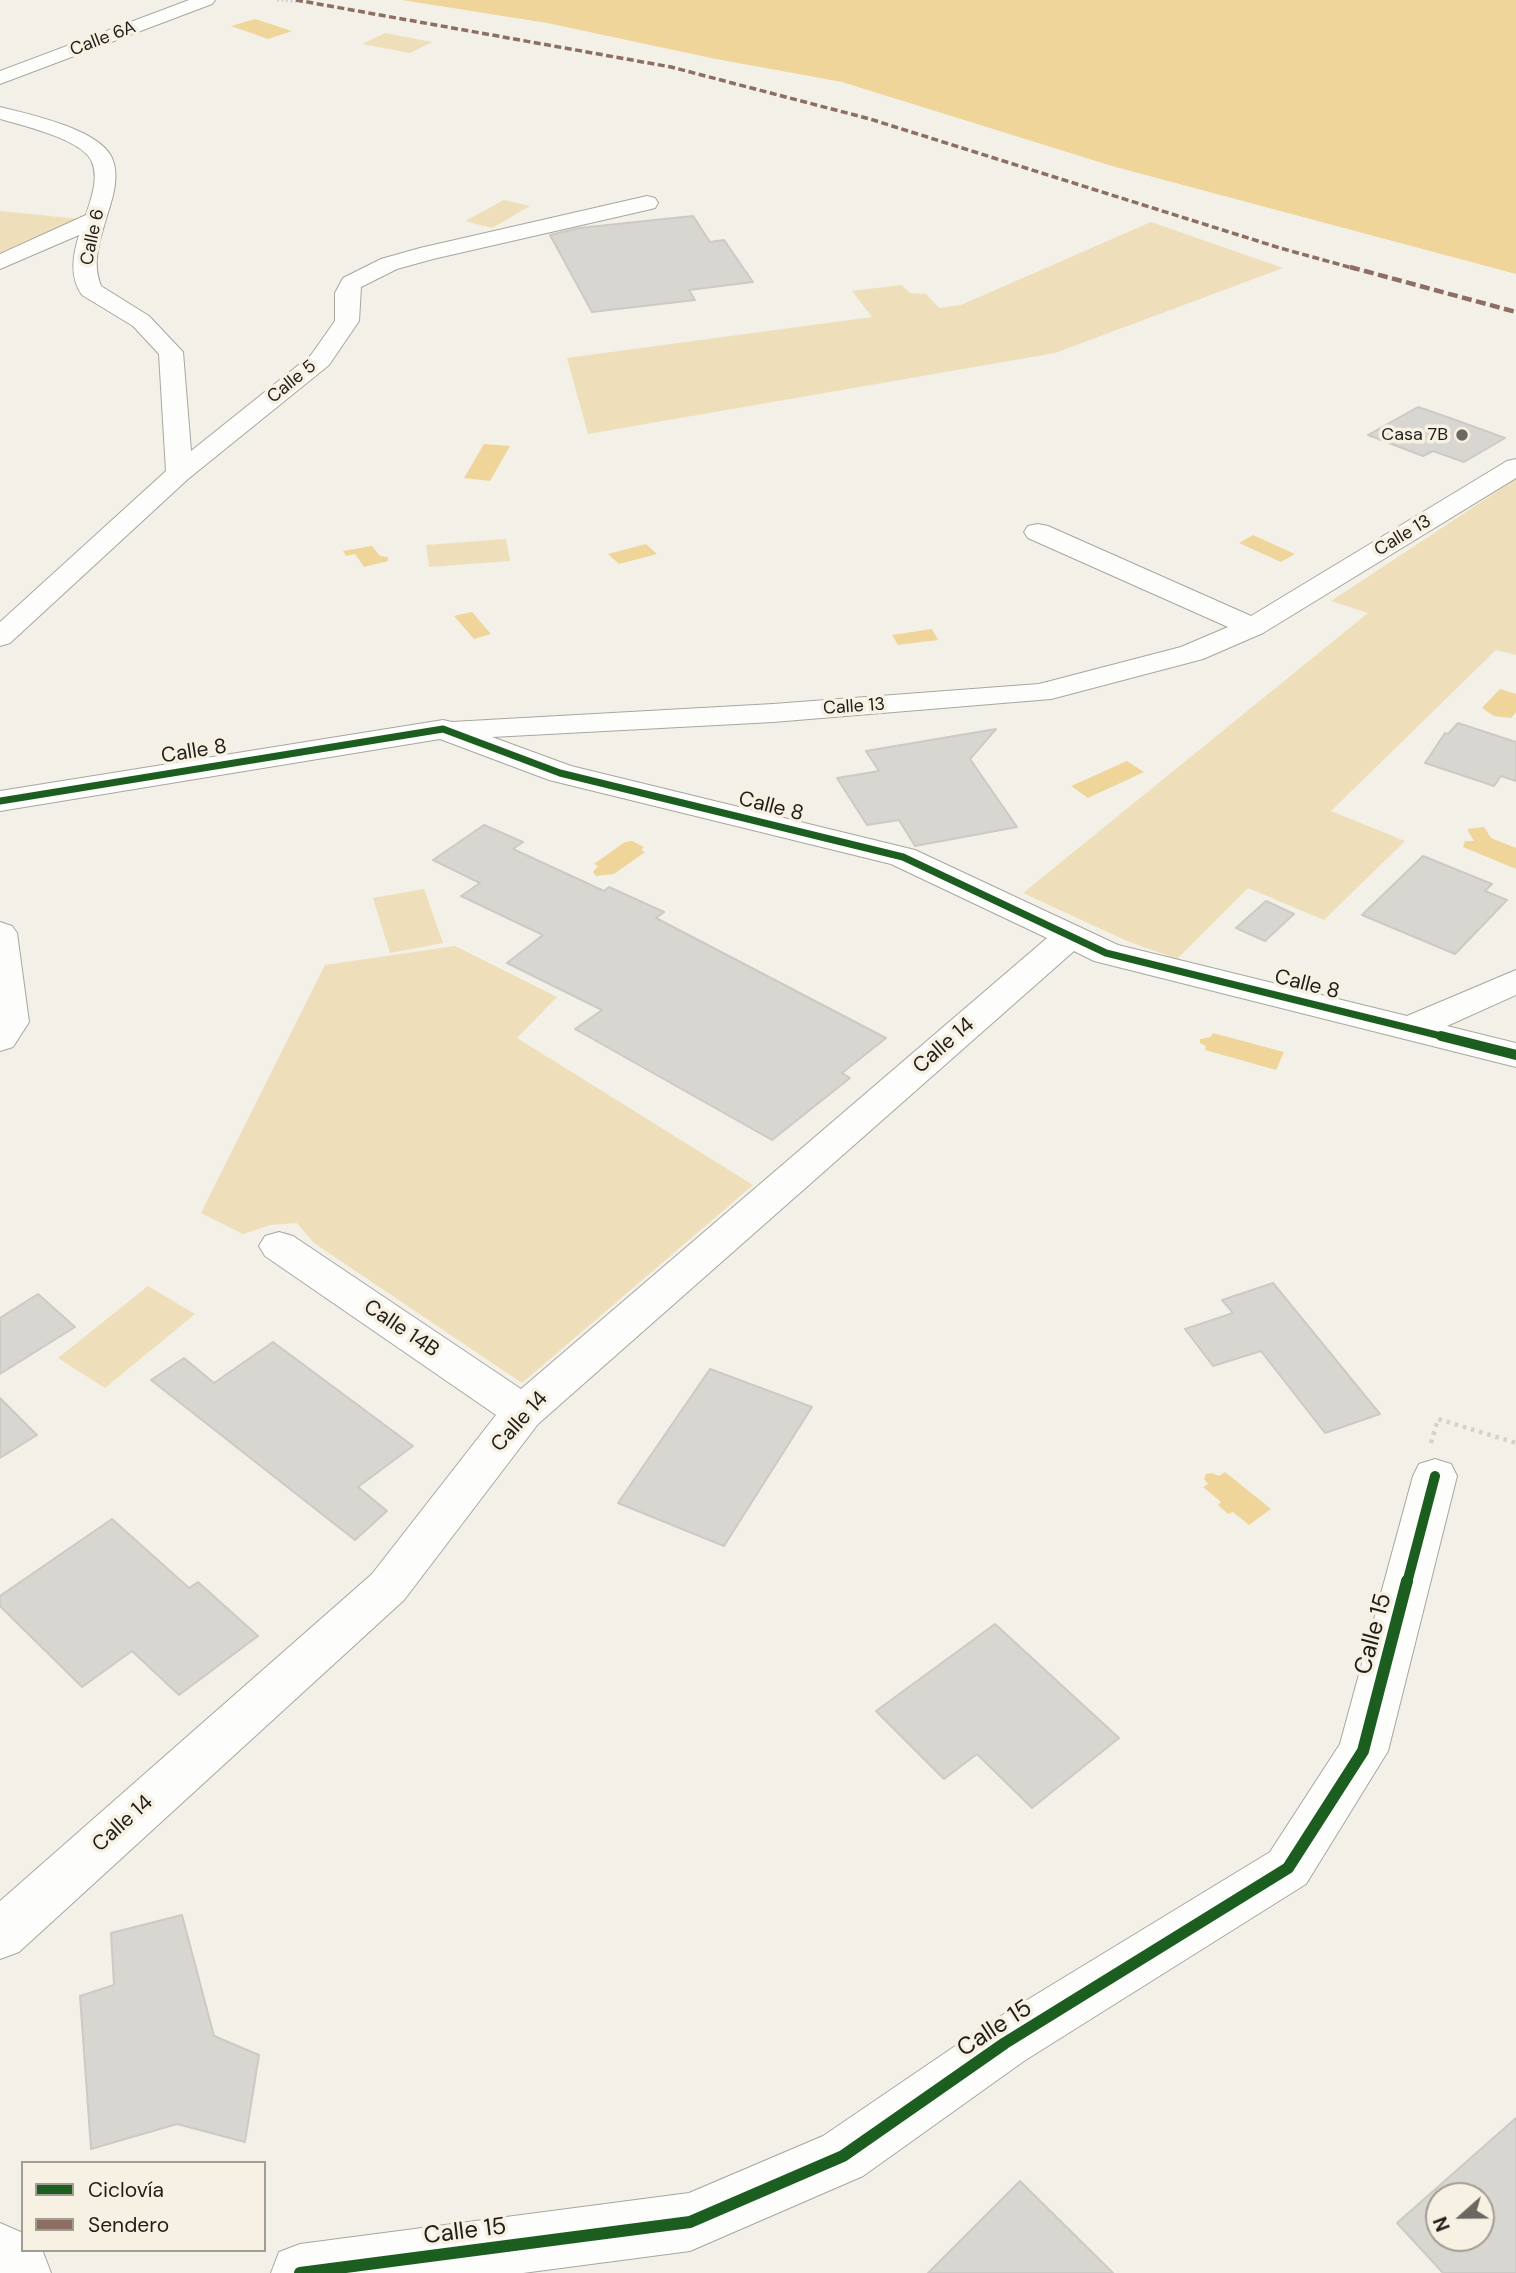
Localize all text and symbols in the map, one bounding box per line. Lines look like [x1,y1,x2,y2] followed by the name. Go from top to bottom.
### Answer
[67,17,139,61] street label: Calle 6A
[77,207,109,267] street label: Calle 6
[263,356,321,408] street label: Calle 5
[1381,424,1448,446] place label: Casa 7B
[1454,427,1470,443] marker: Casa 7B
[1371,511,1435,561] street label: Calle 13
[822,694,886,720] street label: Calle 13
[159,734,229,770] street label: Calle 8
[736,787,806,827] street label: Calle 8
[1272,965,1342,1005] street label: Calle 8
[908,1013,980,1079] street label: Calle 14
[359,1295,443,1363] street label: Calle 14B
[486,1387,554,1457] street label: Calle 14
[1349,1590,1399,1678] street label: Calle 15
[88,1790,158,1858] street label: Calle 14
[952,1994,1038,2064] street label: Calle 15
[21,2161,266,2252] legend
[88,2176,164,2204] text: Ciclovía
[1425,2182,1495,2252] north arrow
[88,2211,169,2239] text: Sendero
[422,2213,508,2251] street label: Calle 15
[1428,2213,1456,2235] text: N

